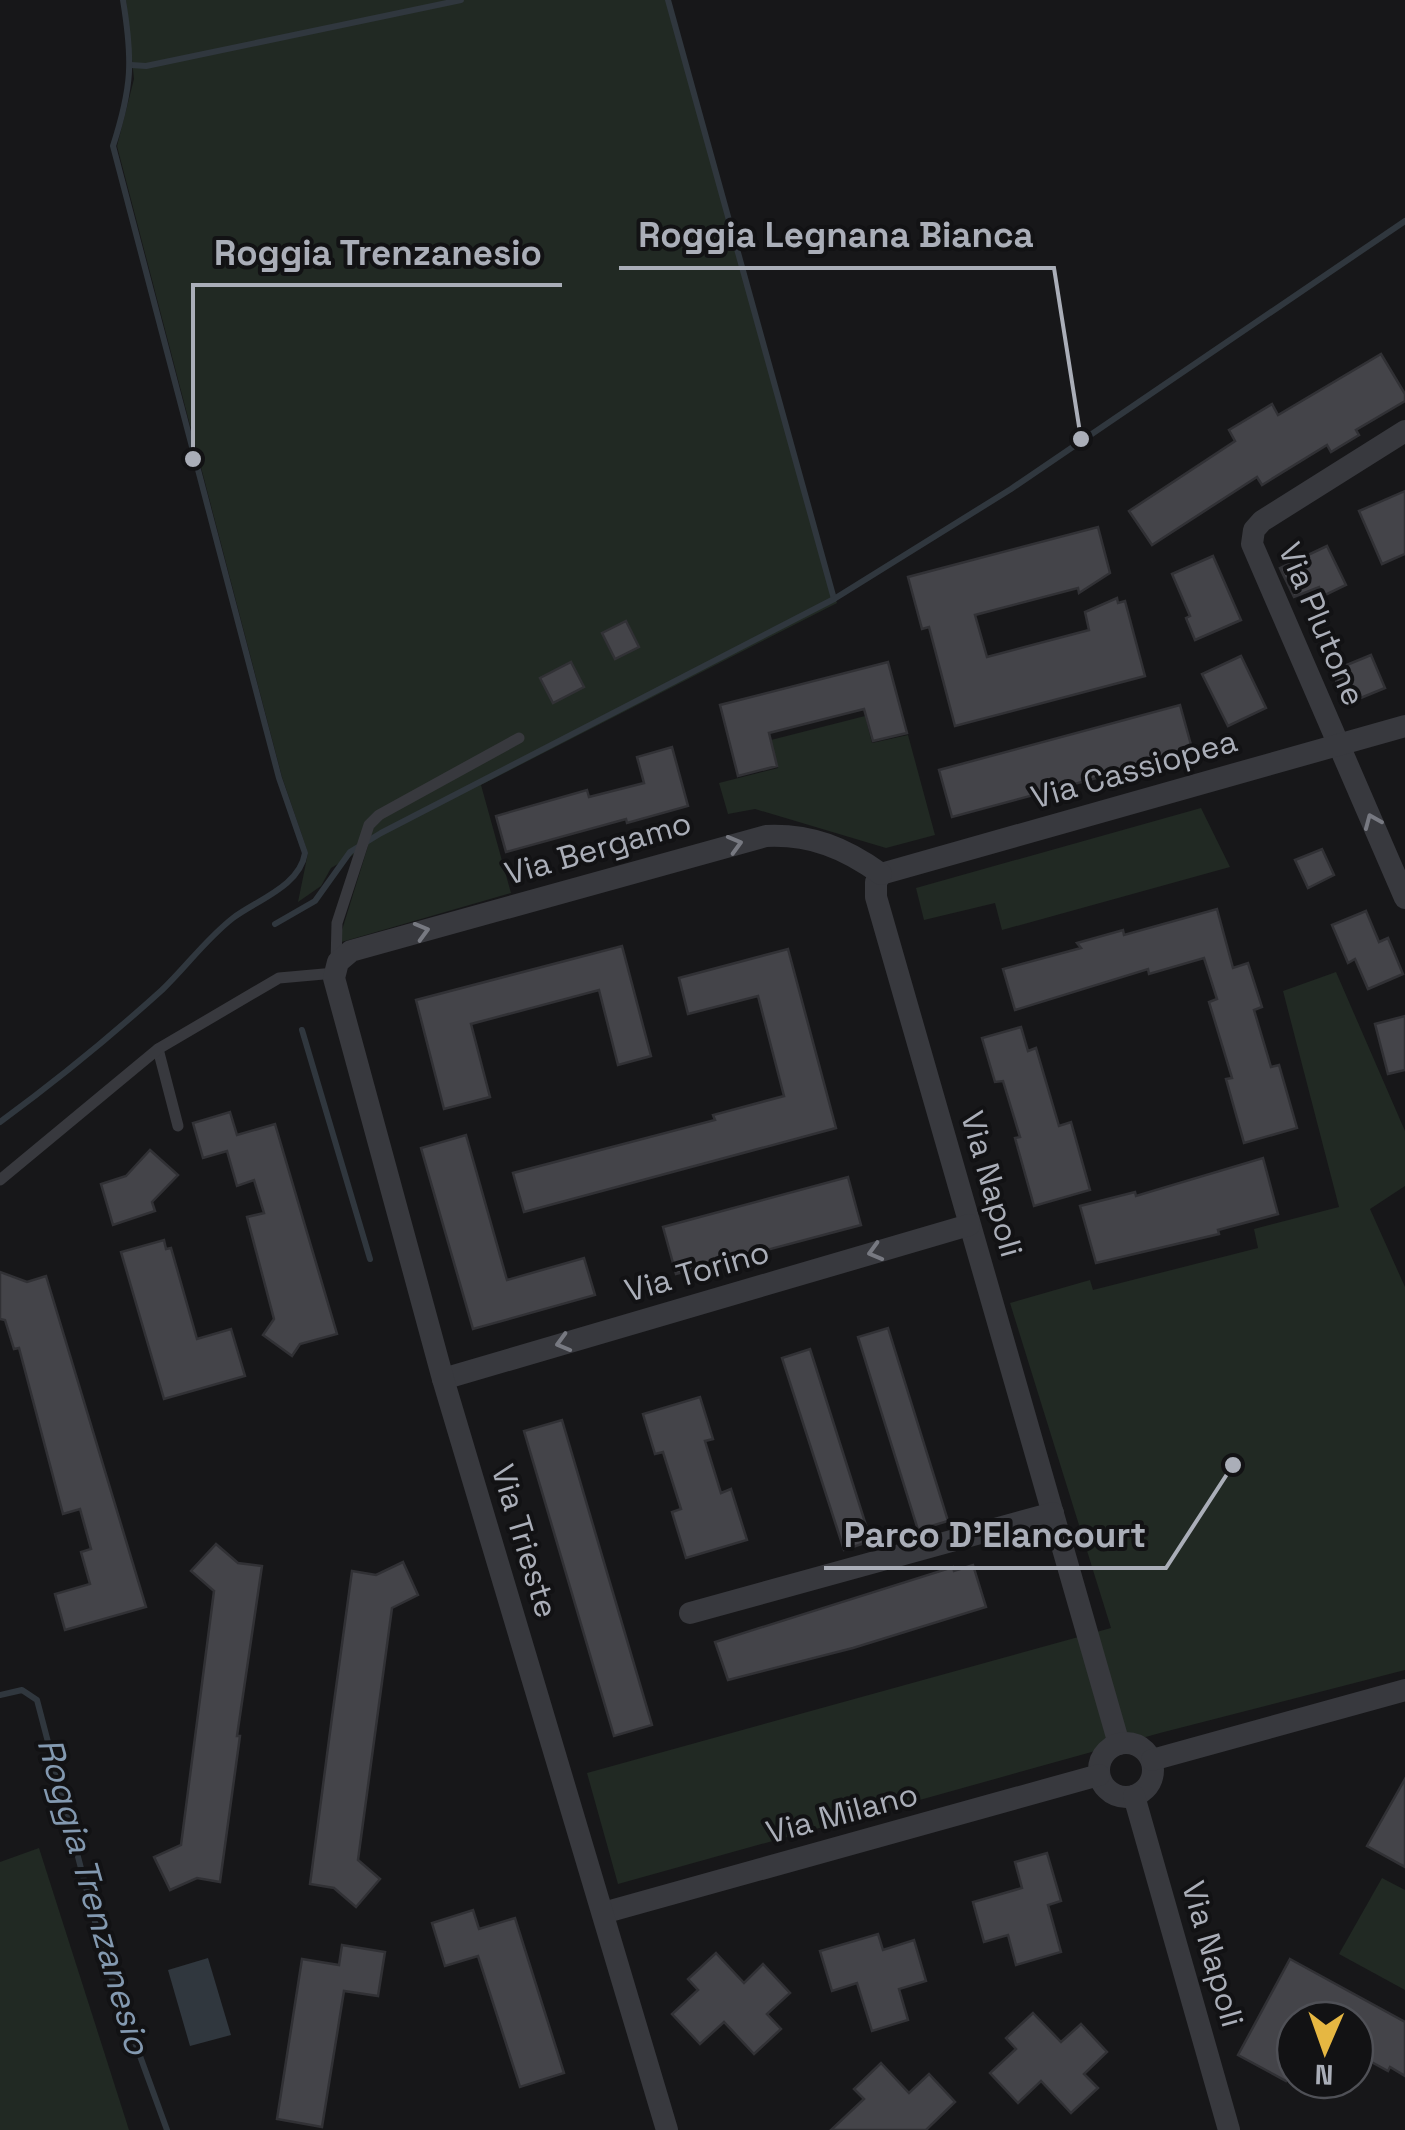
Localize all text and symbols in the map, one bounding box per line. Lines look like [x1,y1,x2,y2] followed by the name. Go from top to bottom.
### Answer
[619,203,1054,268] callout: Roggia Legnana Bianca
[638,213,1034,257] text: Roggia Legnana Bianca
[193,220,562,285] callout: Roggia Trenzanesio
[214,231,542,275] text: Roggia Trenzanesio
[1270,536,1374,712] street label: Via Plutone
[1026,721,1242,817] street label: Via Cassiopea
[500,802,696,894] street label: Via Bergamo
[1364,813,1384,831] one-way arrow
[726,834,744,855] one-way arrow
[413,922,430,943] one-way arrow
[952,1106,1032,1262] street label: Via Napoli
[620,1231,774,1311] street label: Via Torino
[867,1240,884,1261] one-way arrow
[555,1332,572,1353] one-way arrow
[483,1459,567,1623] street label: Via Trieste
[824,1503,1166,1568] callout: Parco D'Elancourt
[844,1513,1146,1557] text: Parco D'Elancourt
[28,1733,161,2061] water label: Roggia Trenzanesio
[762,1774,922,1852] street label: Via Milano
[1173,1876,1253,2032] street label: Via Napoli
[1275,2000,1375,2100] north arrow
[1314,2057,1334,2093] text: N

